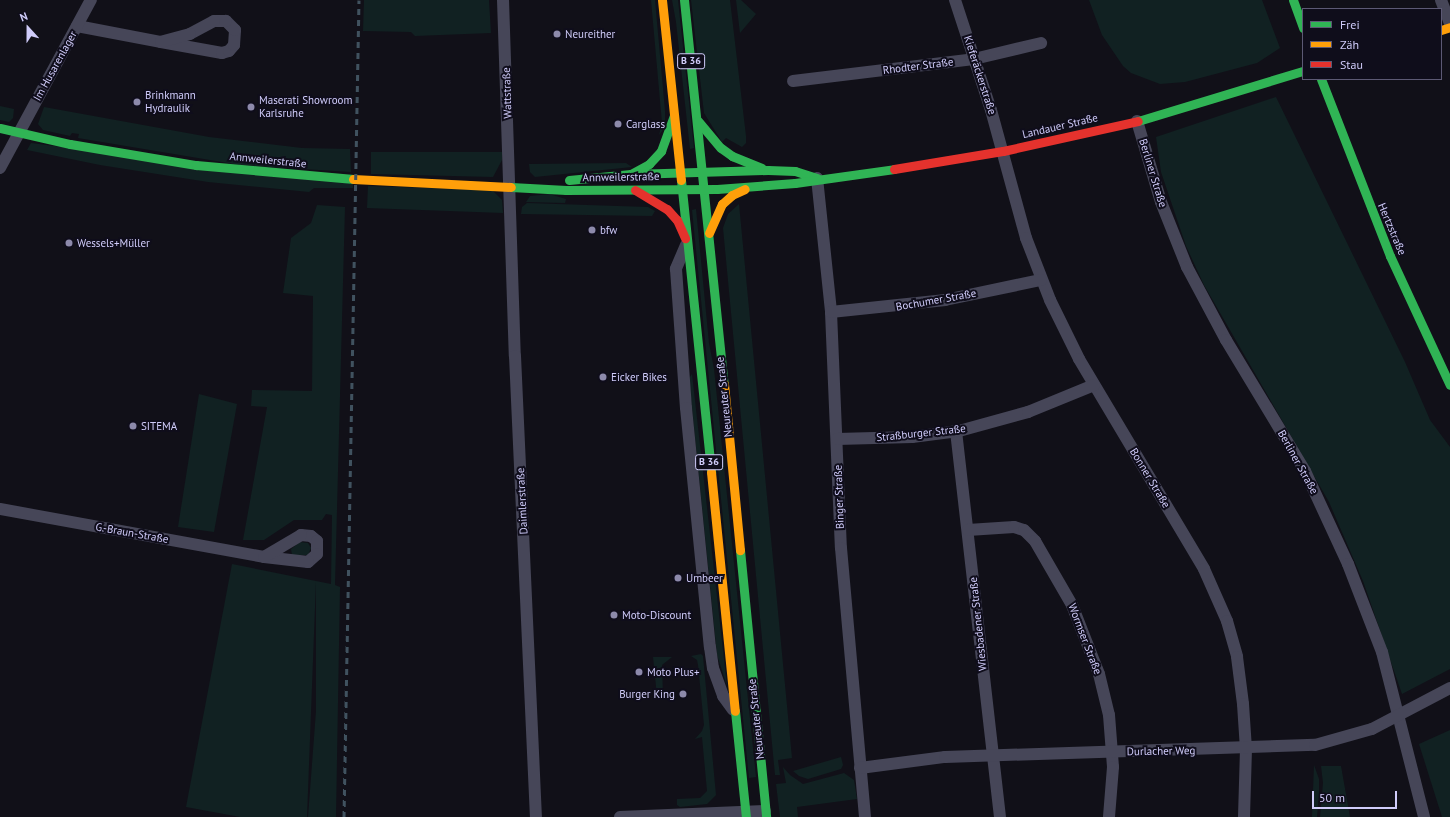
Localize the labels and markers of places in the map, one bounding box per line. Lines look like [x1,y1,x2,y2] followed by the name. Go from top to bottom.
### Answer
[565,27,615,41] place label: Neureither
[552,29,562,39] marker: Neureither
[145,89,196,115] place label: Brinkmann Hydraulik
[259,94,352,120] place label: Maserati Showroom Karlsruhe
[132,97,142,107] marker: Brinkmann Hydraulik
[246,102,256,112] marker: Maserati Showroom Karlsruhe
[626,117,665,131] place label: Carglass
[613,119,623,129] marker: Carglass
[600,223,617,237] place label: bfw
[587,225,597,235] marker: bfw
[77,236,150,250] place label: Wessels+Müller
[64,238,74,248] marker: Wessels+Müller
[611,370,667,384] place label: Eicker Bikes
[598,372,608,382] marker: Eicker Bikes
[141,419,177,433] place label: SITEMA
[128,421,138,431] marker: SITEMA
[686,571,723,585] place label: Umbeer
[673,573,683,583] marker: Umbeer
[622,608,691,622] place label: Moto-Discount
[609,610,619,620] marker: Moto-Discount
[647,665,700,679] place label: Moto Plus+
[634,667,644,677] marker: Moto Plus+
[619,687,675,701] place label: Burger King
[678,689,688,699] marker: Burger King

